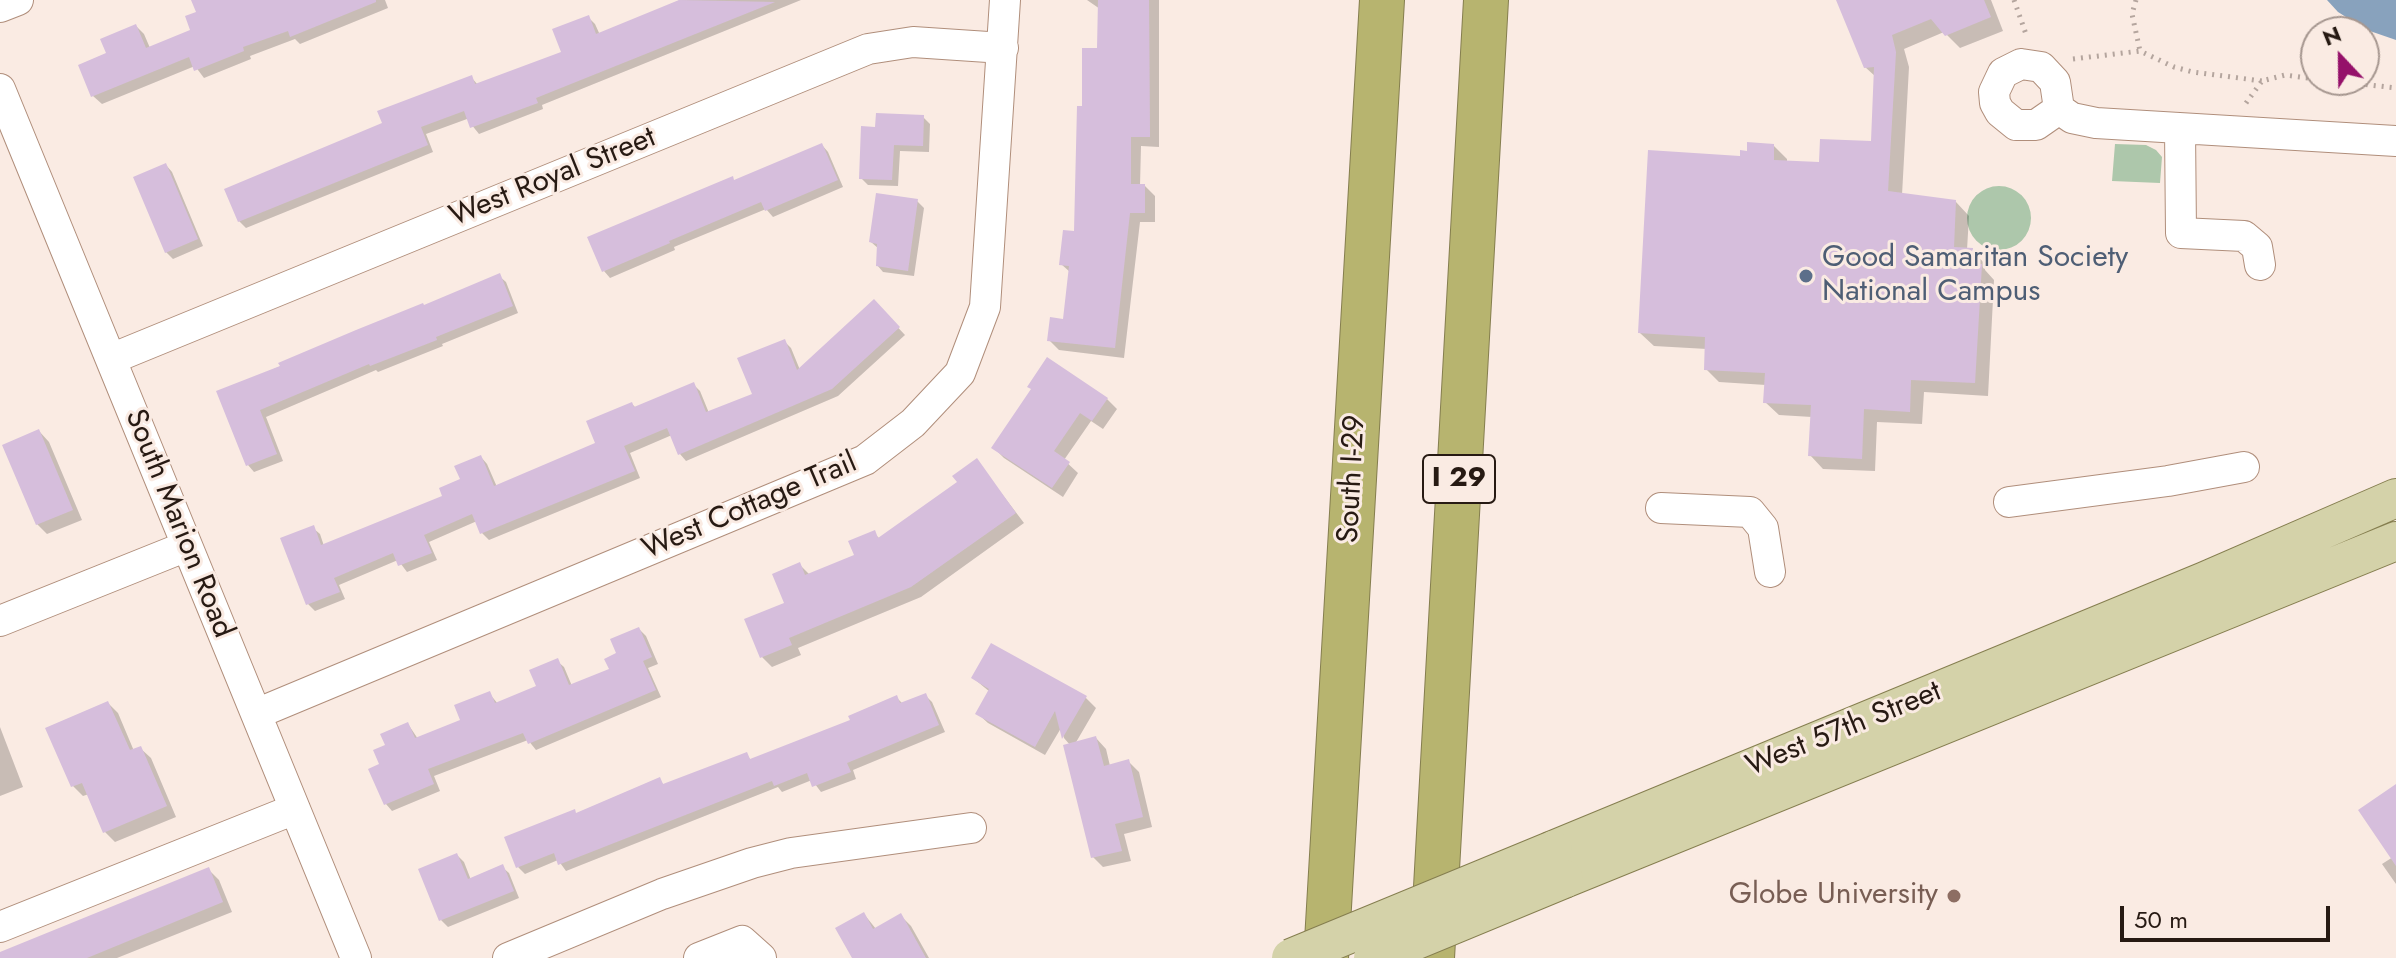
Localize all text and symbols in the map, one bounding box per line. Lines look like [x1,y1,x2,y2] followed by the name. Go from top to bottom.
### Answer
[2300,16,2380,96] north arrow
[2318,17,2346,54] text: N
[445,120,661,236] street label: West Royal Street
[1822,241,2128,312] place label: Good Samaritan Society National Campus
[1797,267,1815,285] marker: Good Samaritan Society National Campus
[116,405,240,643] street label: South Marion Road
[1332,414,1374,544] street label: South I-29
[637,446,863,568] street label: West Cottage Trail
[1423,455,1495,503] road number: I 29
[1741,674,1947,786] street label: West 57th Street
[1729,878,1938,914] place label: Globe University
[1945,887,1963,905] marker: Globe University
[2124,890,2334,940] scale bar
[2134,902,2188,937] text: 50 m

